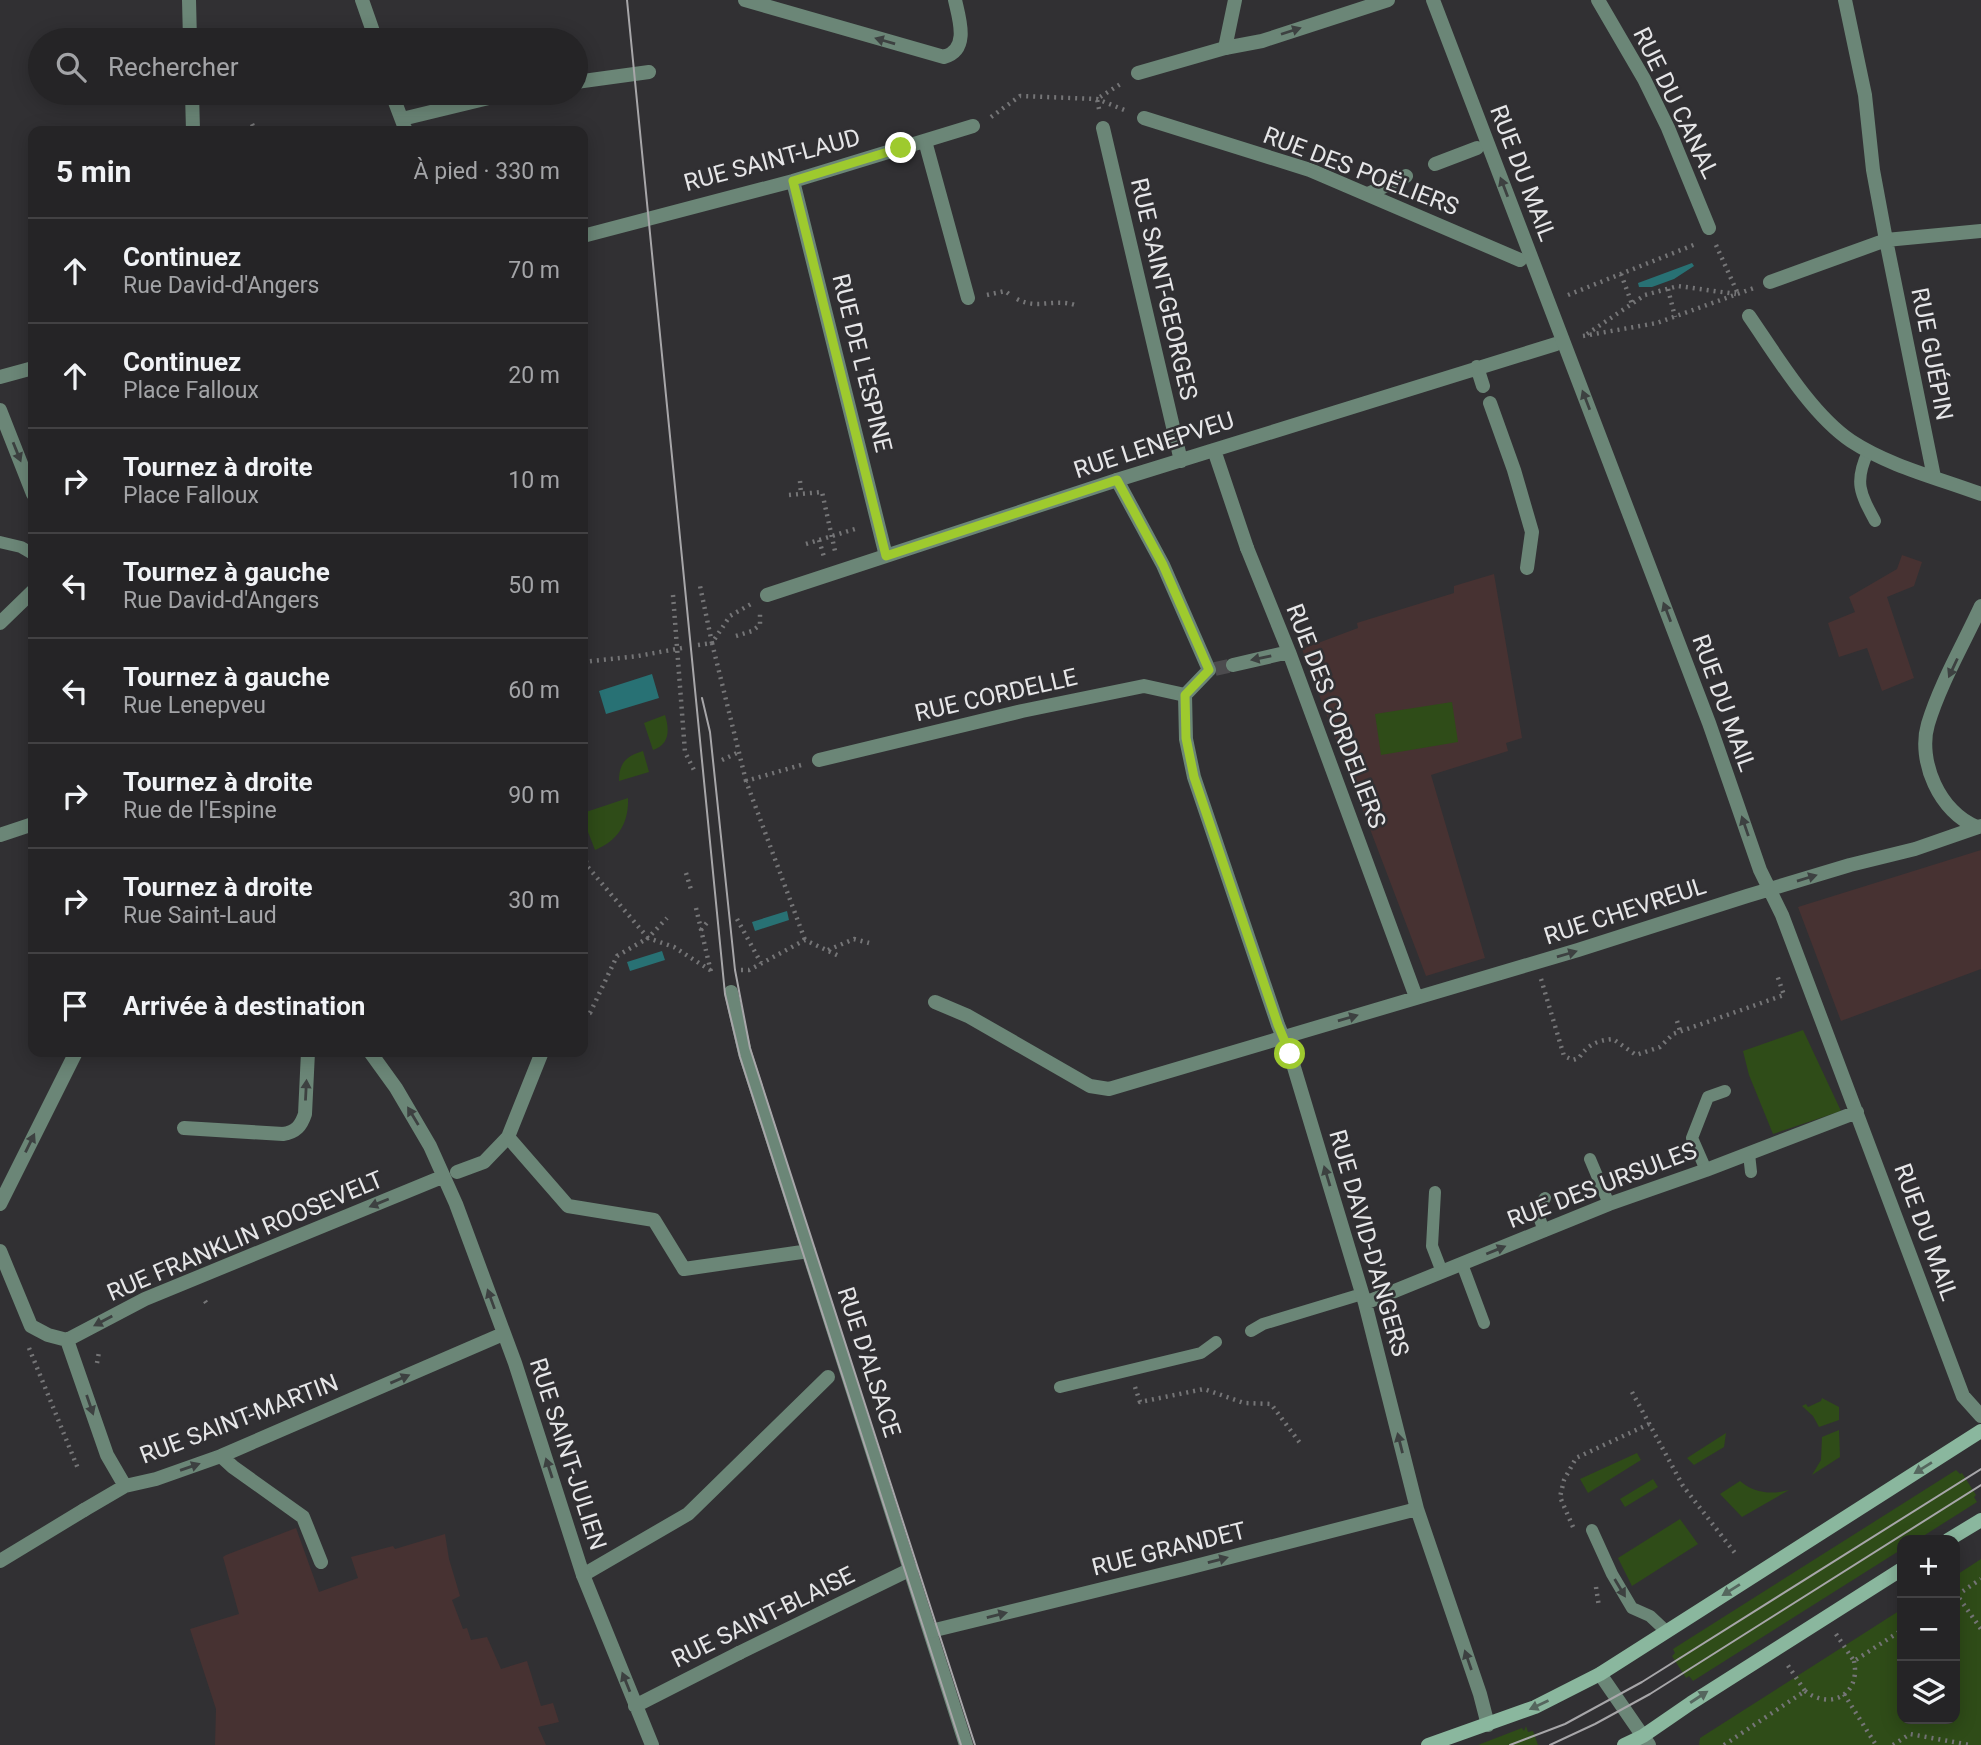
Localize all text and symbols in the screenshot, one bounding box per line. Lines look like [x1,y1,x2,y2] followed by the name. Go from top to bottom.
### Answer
[1627,23,1725,183] street label: RUE DU CANAL
[1281,26,1302,36] one-way arrow
[28,28,588,105] search box
[874,36,895,46] one-way arrow
[52,48,90,86] icon: search
[108,52,239,82] text: Rechercher
[1484,101,1562,245] street label: RUE DU MAIL
[1259,121,1463,221] street label: RUE DES POËLIERS
[681,123,863,197] street label: RUE SAINT-LAUD
[885,132,916,163] route end
[56,154,131,189] text: 5 min
[414,158,560,185] text: À pied · 330 m
[1125,175,1203,403] street label: RUE SAINT-GEORGES
[1499,177,1510,198] one-way arrow
[123,242,241,272] text: Continuez
[56,252,94,290] icon: ahead
[508,257,560,284] text: 70 m
[826,271,898,455] street label: RUE DE L'ESPINE
[123,272,319,299] text: Rue David-d'Angers
[1905,285,1959,423] street label: RUE GUÉPIN
[123,347,241,377] text: Continuez
[56,357,94,395] icon: ahead
[508,362,560,389] text: 20 m
[123,377,259,404] text: Place Falloux
[1580,389,1591,410] one-way arrow
[1070,406,1238,484] street label: RUE LENEPVEU
[11,441,22,462] one-way arrow
[123,452,313,482] text: Tournez à droite
[56,462,94,500] icon: right
[508,467,560,494] text: 10 m
[123,482,259,509] text: Place Falloux
[123,557,330,587] text: Tournez à gauche
[56,567,94,605] icon: left
[508,572,560,599] text: 50 m
[123,587,319,614] text: Rue David-d'Angers
[1280,600,1392,832] street label: RUE DES CORDELIERS
[1661,602,1672,623] one-way arrow
[1686,631,1762,775] street label: RUE DU MAIL
[1250,653,1272,664] one-way arrow
[1947,658,1958,678] one-way arrow
[123,662,330,692] text: Tournez à gauche
[912,663,1080,727] street label: RUE CORDELLE
[56,672,94,710] icon: left
[508,677,560,704] text: 60 m
[123,692,266,719] text: Rue Lenepveu
[123,767,313,797] text: Tournez à droite
[56,777,94,815] icon: right
[508,782,560,809] text: 90 m
[123,797,277,824] text: Rue de l'Espine
[1739,816,1750,837] one-way arrow
[123,872,313,902] text: Tournez à droite
[1541,872,1710,950] street label: RUE CHEVREUL
[1797,873,1818,883] one-way arrow
[56,882,94,920] icon: right
[508,887,560,914] text: 30 m
[123,902,277,929] text: Rue Saint-Laud
[1557,948,1578,958] one-way arrow
[56,987,94,1025] icon: arrive
[123,991,365,1021] text: Arrivée à destination
[1338,1012,1359,1022] one-way arrow
[1274,1038,1305,1069] route start
[301,1079,312,1101] one-way arrow
[406,1106,419,1125] one-way arrow
[1323,1126,1415,1360] street label: RUE DAVID-D'ANGERS
[25,1133,36,1153] one-way arrow
[1503,1136,1701,1234] street label: RUE DES URSULES
[1888,1160,1964,1304] street label: RUE DU MAIL
[103,1165,387,1307] street label: RUE FRANKLIN ROOSEVELT
[1321,1165,1331,1186] one-way arrow
[369,1197,390,1208] one-way arrow
[1486,1245,1507,1256] one-way arrow
[832,1283,906,1441] street label: RUE D'ALSACE
[485,1289,496,1310] one-way arrow
[93,1316,113,1327] one-way arrow
[524,1354,612,1554] street label: RUE SAINT-JULIEN
[136,1368,342,1470] street label: RUE SAINT-MARTIN
[390,1374,411,1385] one-way arrow
[85,1394,96,1415] one-way arrow
[1394,1432,1405,1454] one-way arrow
[543,1458,554,1479] one-way arrow
[180,1461,201,1472] one-way arrow
[1914,1461,1933,1474] one-way arrow
[1089,1516,1249,1582] street label: RUE GRANDET
[1897,1535,1960,1724] map controls
[1897,1535,1960,1598] button: +
[1207,1554,1229,1565] one-way arrow
[667,1561,859,1673] street label: RUE SAINT-BLAISE
[1614,1579,1626,1598] one-way arrow
[1722,1583,1741,1596] one-way arrow
[1897,1598,1960,1661] button: −
[987,1609,1009,1620] one-way arrow
[1462,1649,1473,1670] one-way arrow
[1897,1661,1960,1724] button: layers
[620,1672,631,1693] one-way arrow
[1689,1691,1709,1704] one-way arrow
[1529,1699,1549,1710] one-way arrow

